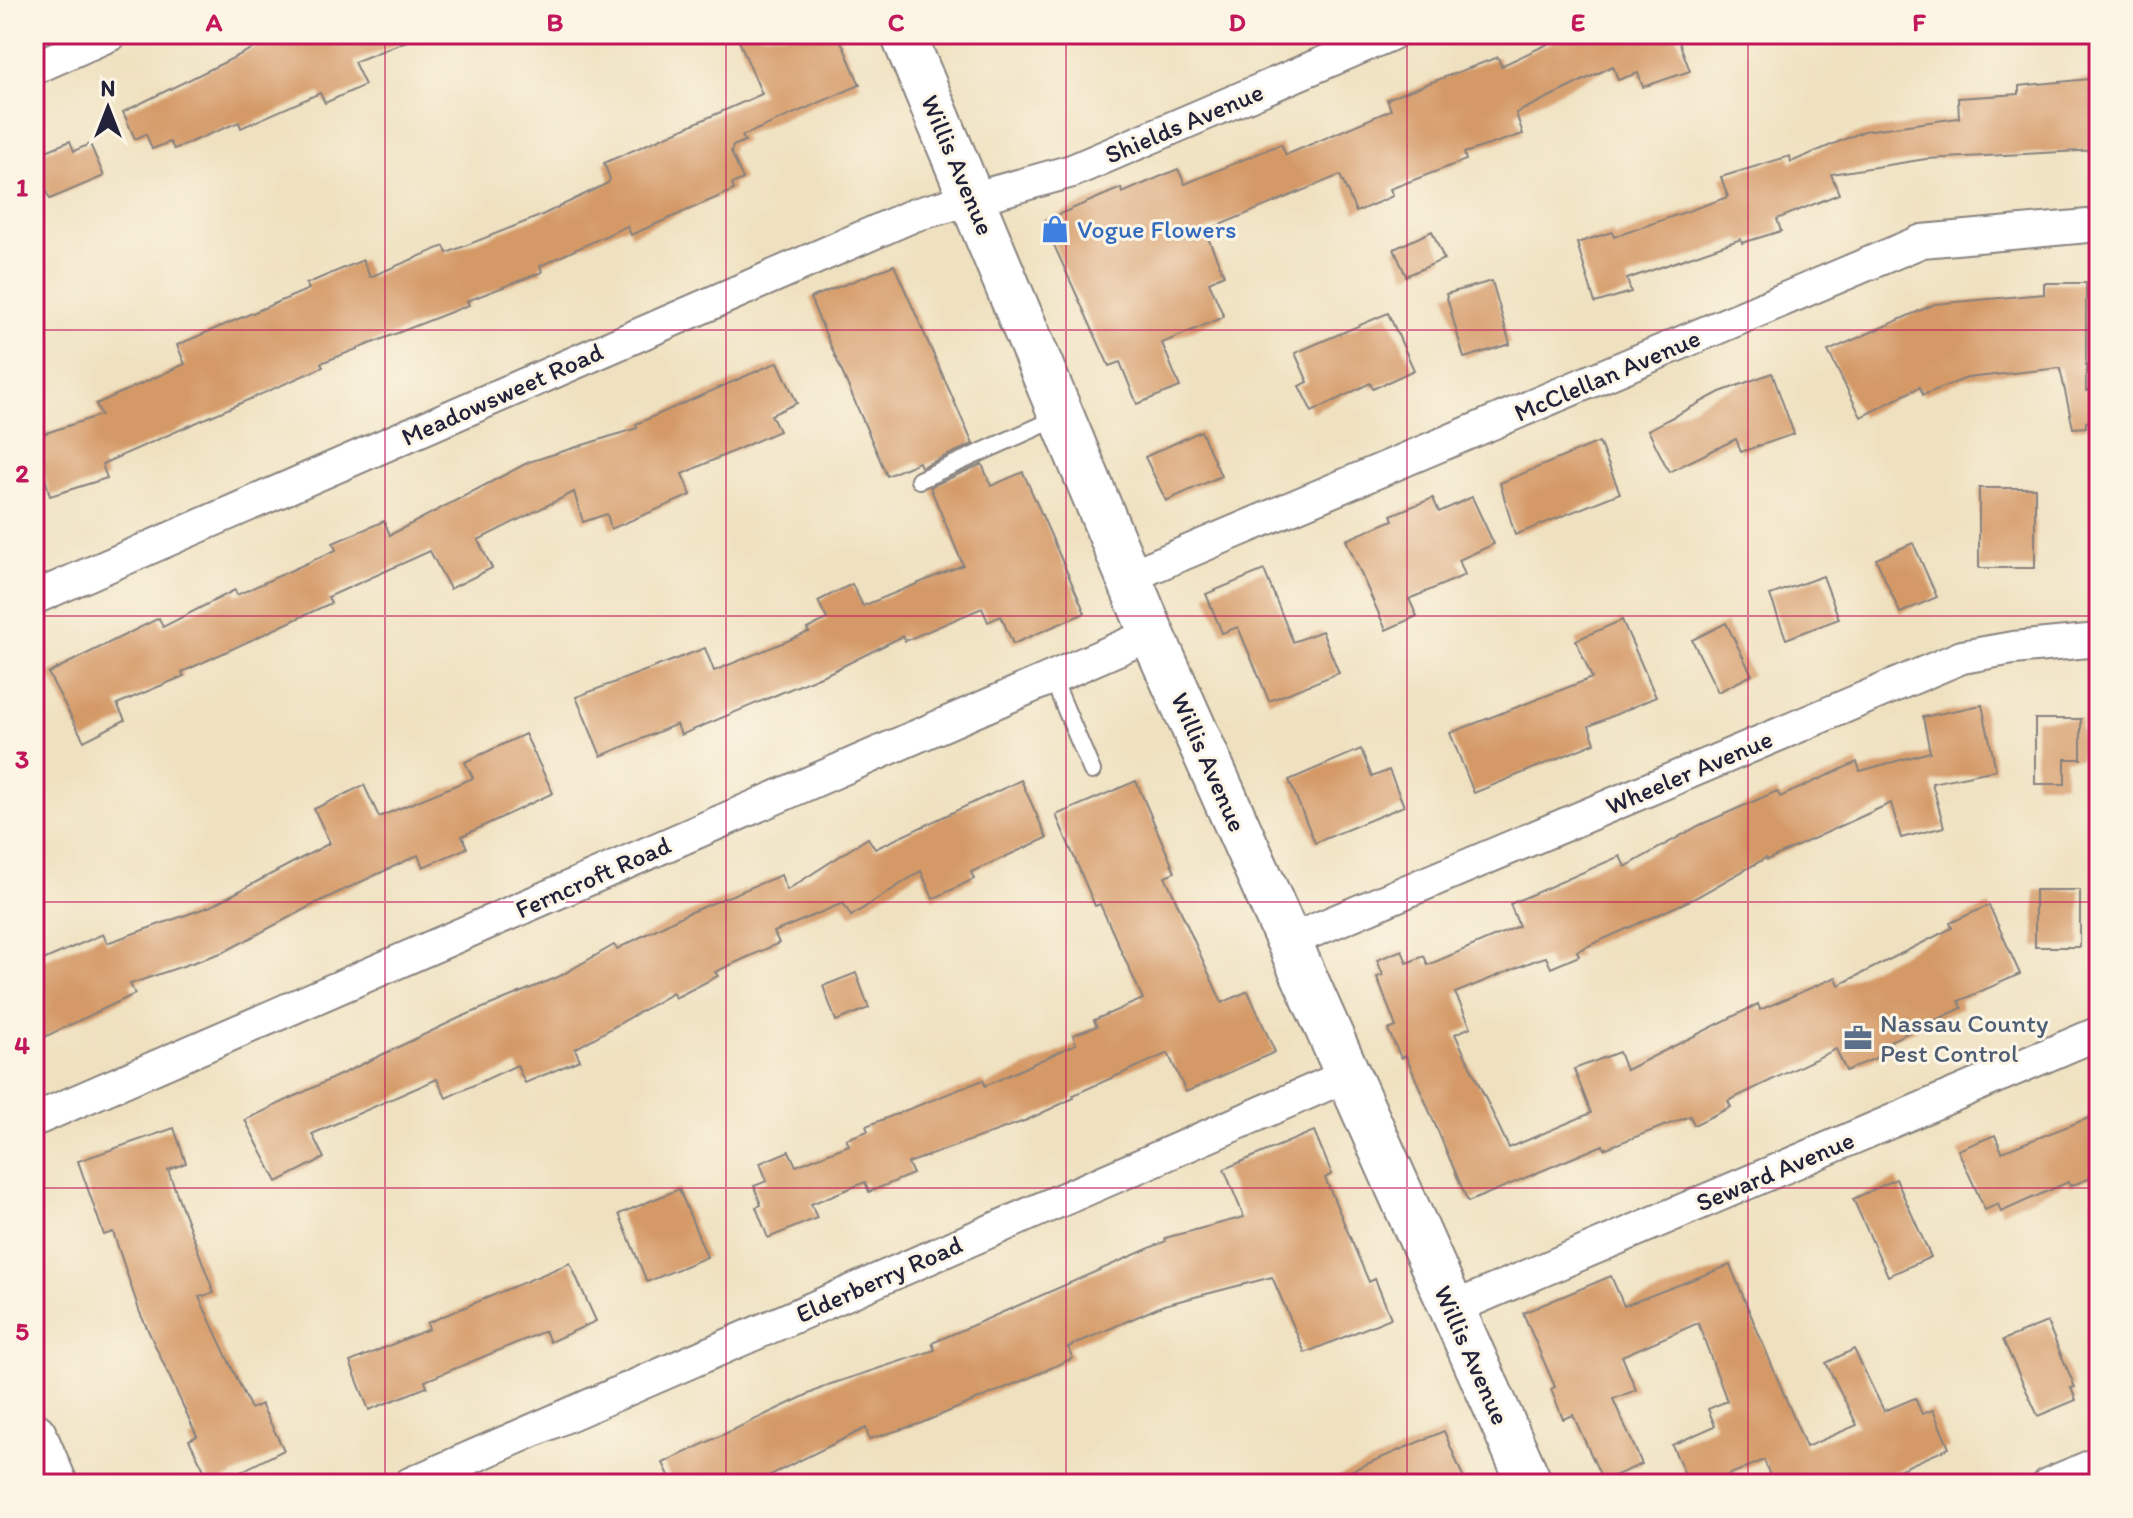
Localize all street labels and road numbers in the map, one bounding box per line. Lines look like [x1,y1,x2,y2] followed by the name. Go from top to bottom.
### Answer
[1100,75,1268,171] street label: Shields Avenue
[914,90,1002,240] street label: Willis Avenue
[1509,321,1705,429] street label: McClellan Avenue
[396,335,608,453] street label: Meadowsweet Road
[1164,687,1254,837] street label: Willis Avenue
[1601,722,1777,822] street label: Wheeler Avenue
[510,828,676,925] street label: Ferncroft Road
[1691,1123,1859,1219] street label: Seward Avenue
[791,1228,967,1330] street label: Elderberry Road
[1427,1280,1517,1430] street label: Willis Avenue

